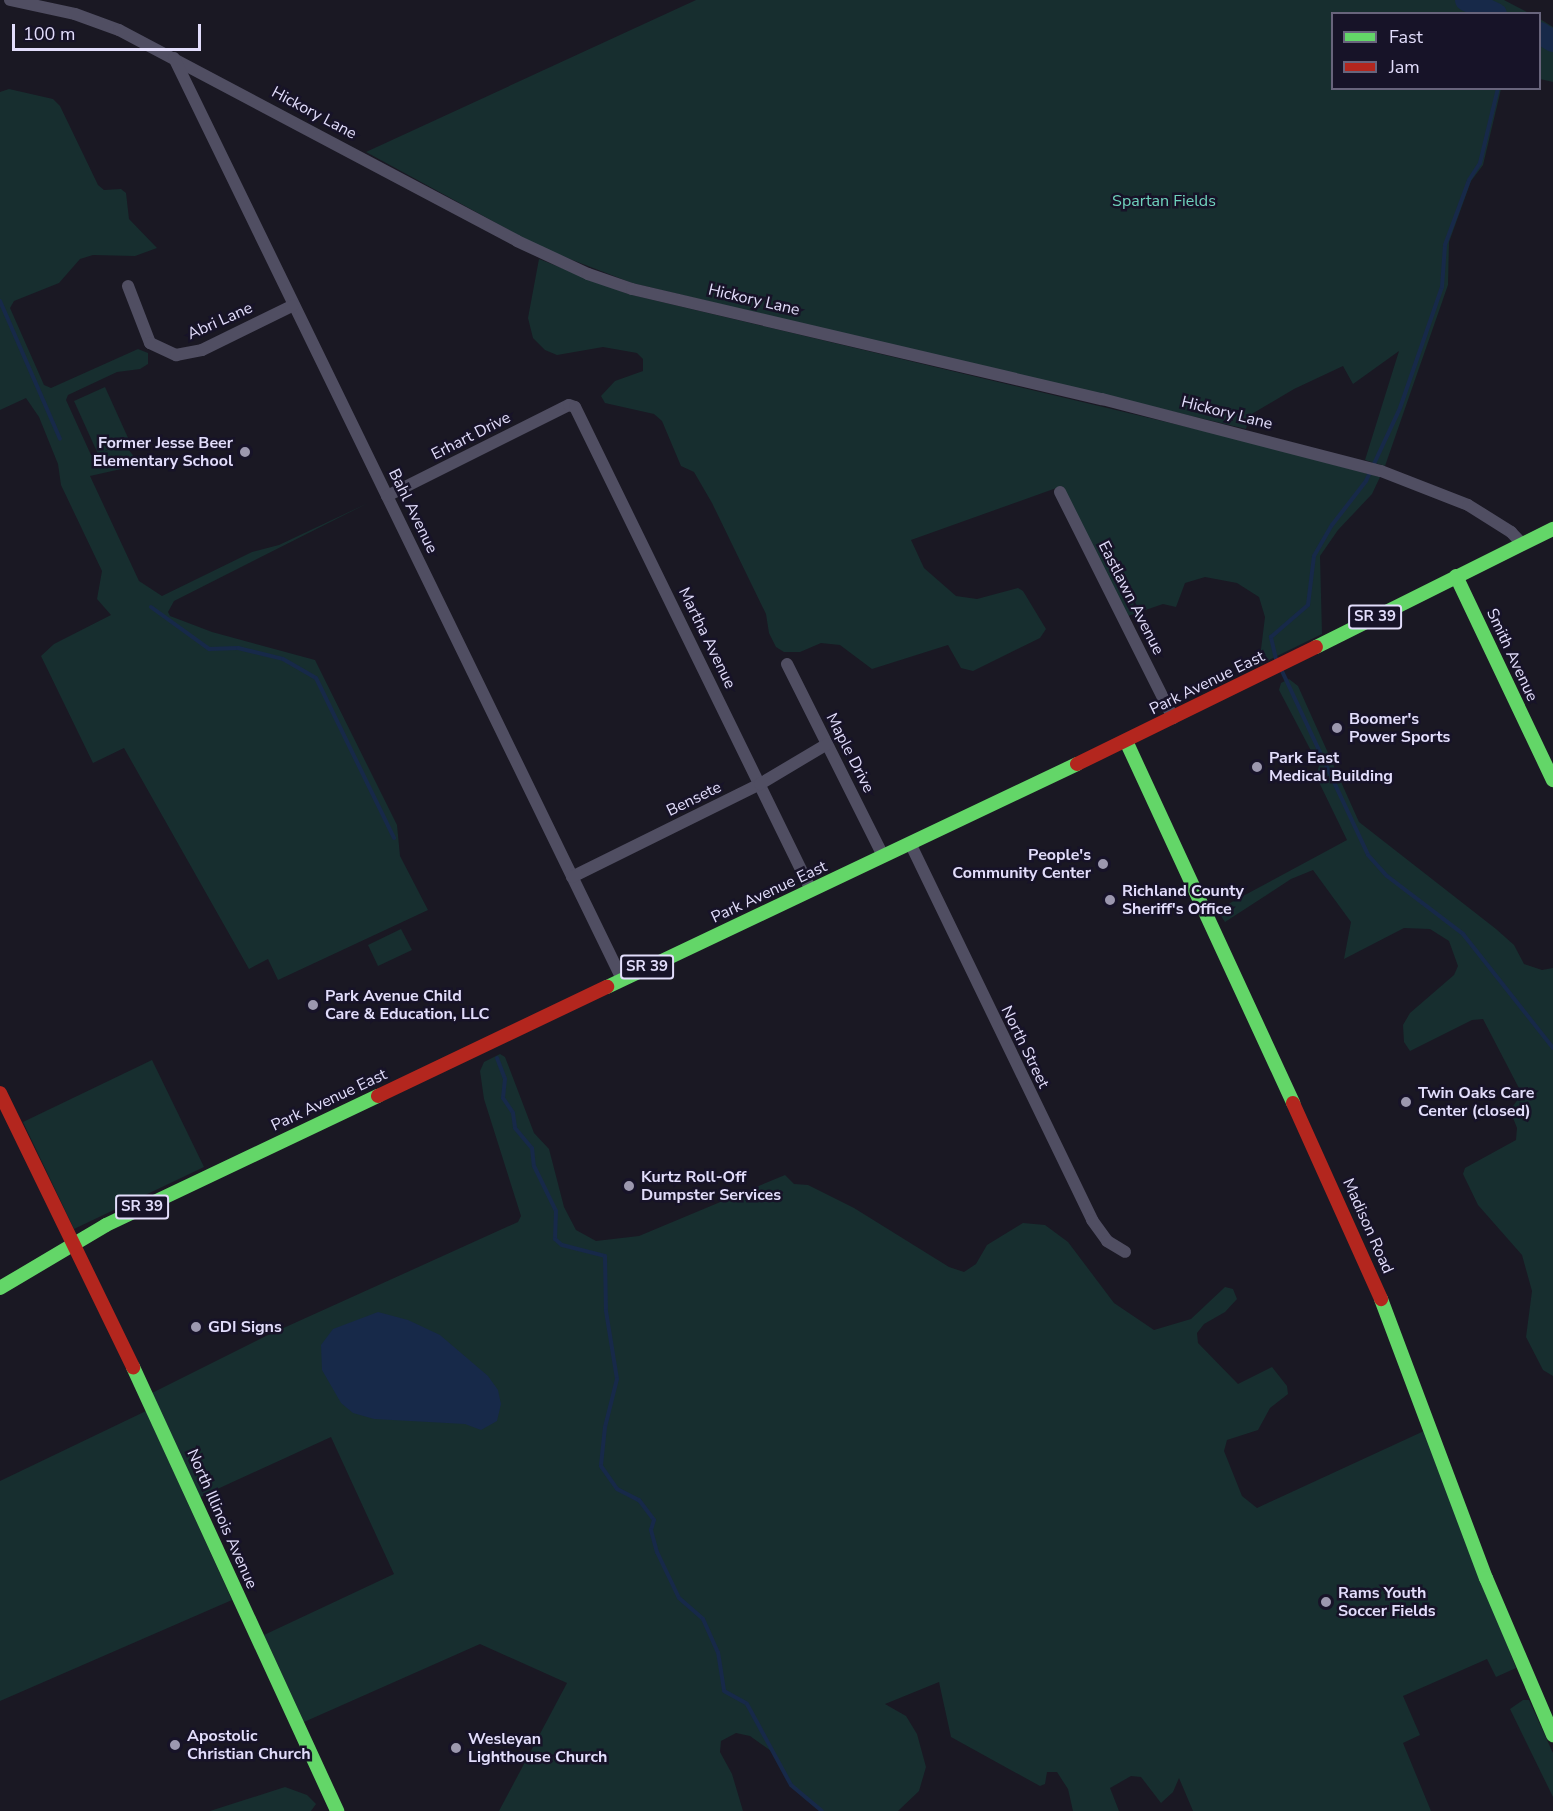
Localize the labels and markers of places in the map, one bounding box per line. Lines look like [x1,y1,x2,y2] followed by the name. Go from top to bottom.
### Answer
[93,433,233,471] place label: Former Jesse Beer Elementary School
[238,445,252,459] marker: Former Jesse Beer Elementary School
[1349,709,1450,747] place label: Boomer's Power Sports
[1330,721,1344,735] marker: Boomer's Power Sports
[1269,748,1393,786] place label: Park East Medical Building
[1250,760,1264,774] marker: Park East Medical Building
[952,845,1091,883] place label: People's Community Center
[1096,857,1110,871] marker: People's Community Center
[1122,881,1244,919] place label: Richland County Sheriff's Office
[1103,893,1117,907] marker: Richland County Sheriff's Office
[325,986,489,1024] place label: Park Avenue Child Care & Education, LLC
[306,998,320,1012] marker: Park Avenue Child Care & Education, LLC
[1418,1083,1534,1121] place label: Twin Oaks Care Center (closed)
[1399,1095,1413,1109] marker: Twin Oaks Care Center (closed)
[641,1167,781,1205] place label: Kurtz Roll-Off Dumpster Services
[622,1179,636,1193] marker: Kurtz Roll-Off Dumpster Services
[208,1317,282,1337] place label: GDI Signs
[189,1320,203,1334] marker: GDI Signs
[1338,1583,1436,1621] place label: Rams Youth Soccer Fields
[1319,1595,1333,1609] marker: Rams Youth Soccer Fields
[187,1726,311,1764] place label: Apostolic Christian Church
[468,1729,607,1767] place label: Wesleyan Lighthouse Church
[168,1738,182,1752] marker: Apostolic Christian Church
[449,1741,463,1755] marker: Wesleyan Lighthouse Church

